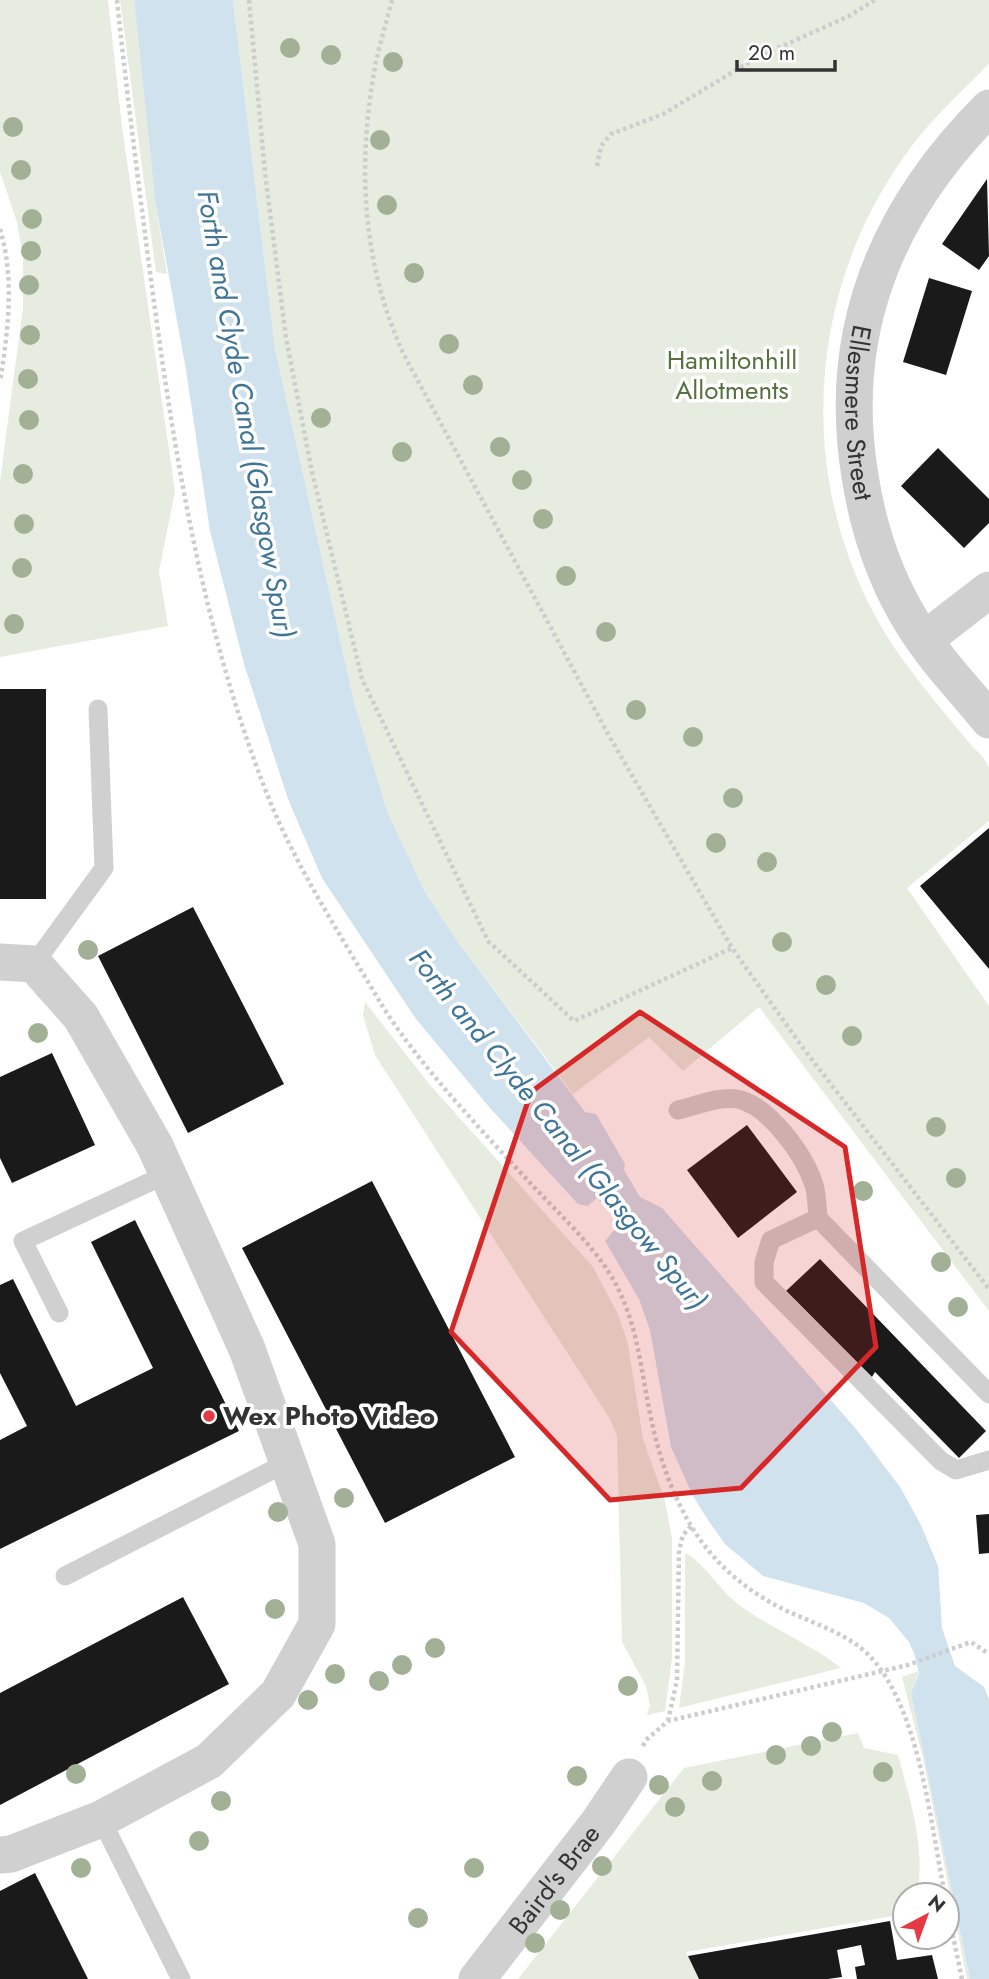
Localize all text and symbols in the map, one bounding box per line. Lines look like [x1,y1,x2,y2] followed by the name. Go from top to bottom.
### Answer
[737,28,835,72] scale bar
[748,38,795,68] text: 20 m
[186,187,306,641] water label: Forth and Clyde Canal (Glasgow Spur)
[835,322,883,504] street label: Ellesmere Street
[667,341,797,409] park label: Hamiltonhill Allotments
[399,940,717,1318] water label: Forth and Clyde Canal (Glasgow Spur)
[223,1397,435,1435] place label: Wex Photo Video
[201,1408,217,1424] marker: Wex Photo Video
[499,1816,609,1942] street label: Baird's Brae
[891,1881,961,1951] north arrow
[922,1888,951,1919] text: N

